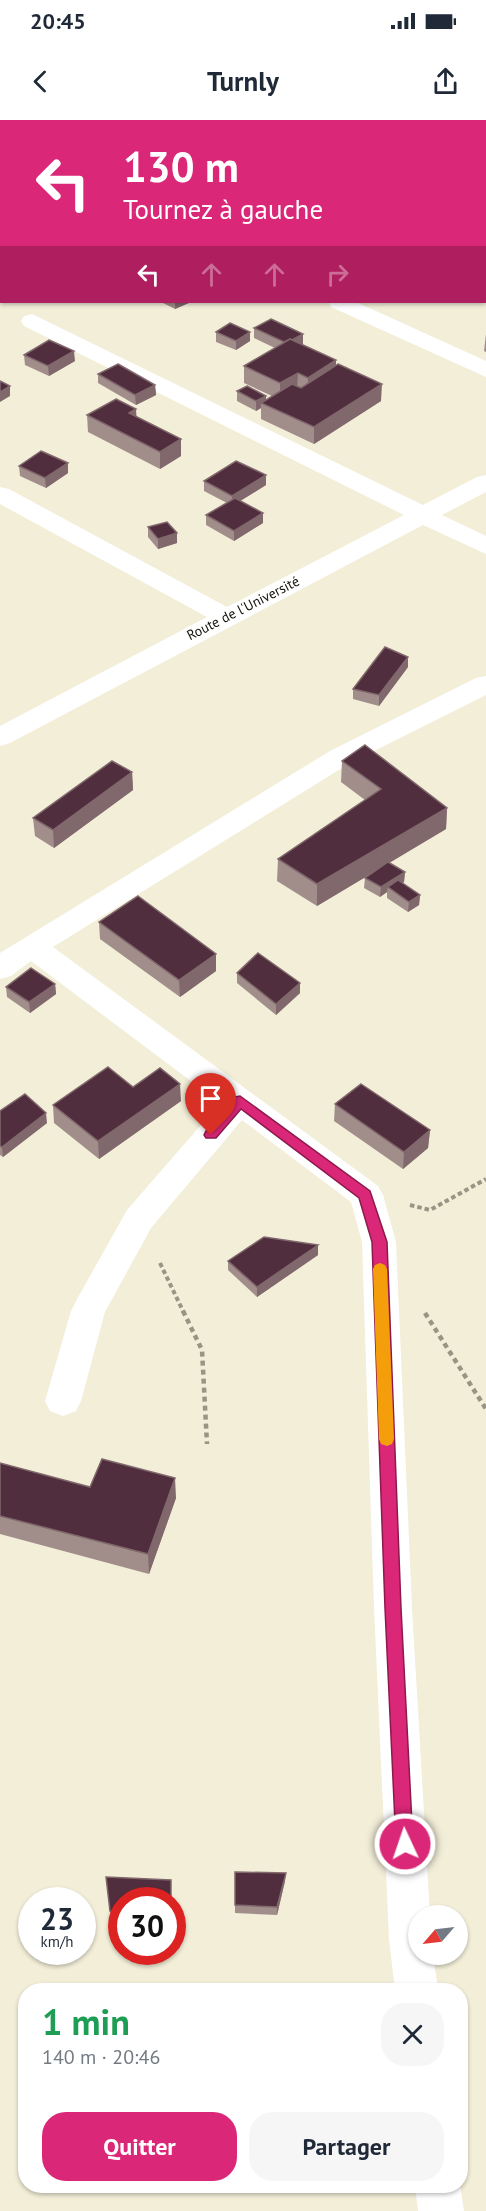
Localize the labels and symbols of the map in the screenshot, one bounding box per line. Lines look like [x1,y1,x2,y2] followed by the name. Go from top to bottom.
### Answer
[184,572,302,644] street label: Route de l'Université
[185,1073,236,1135] pin
[373,1812,437,1876] position arrow
[108,1887,186,1965] speed limit sign: 30
[408,1905,468,1965] north arrow

